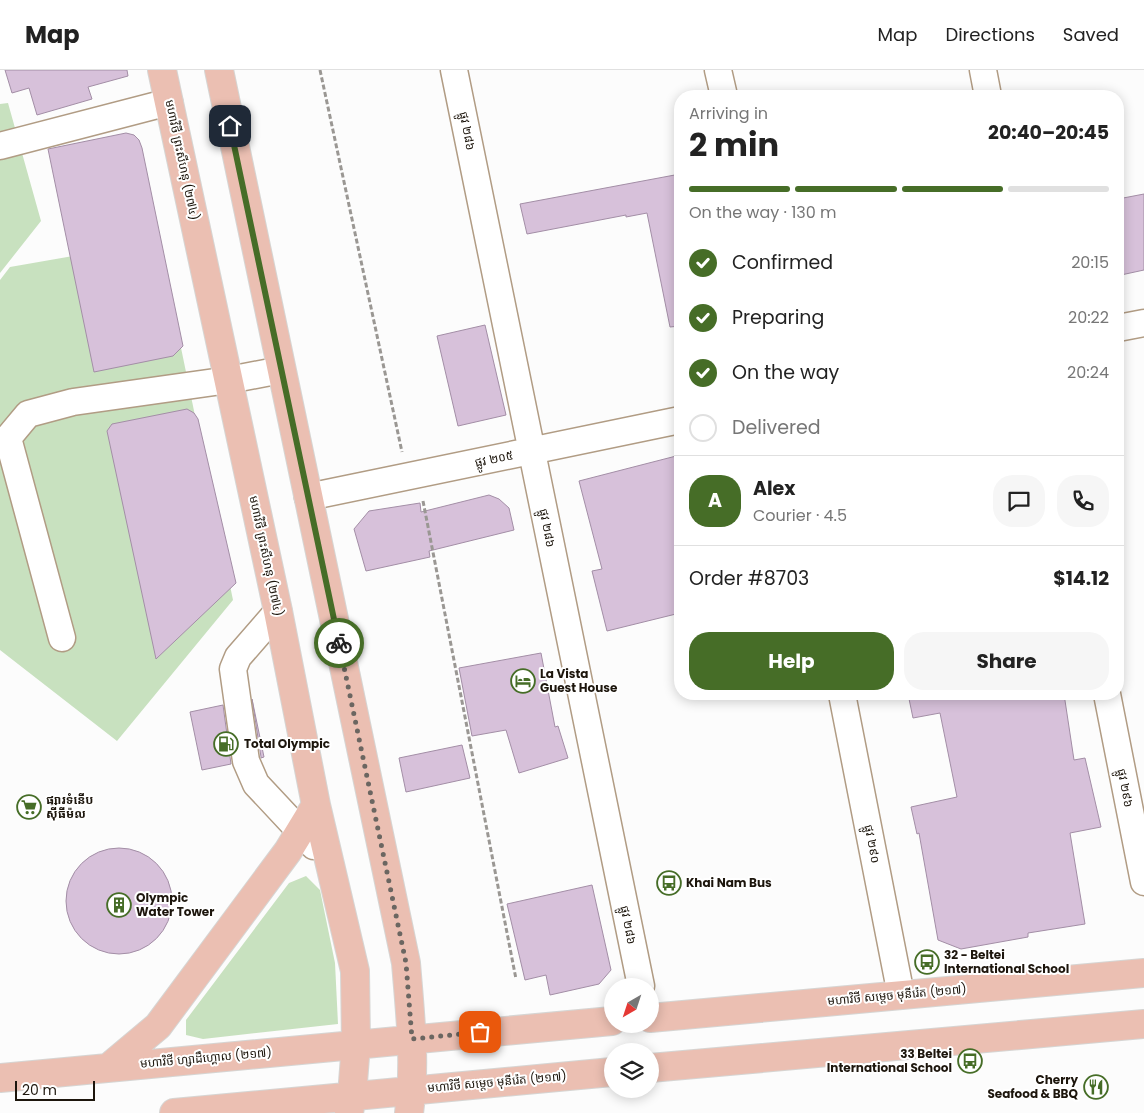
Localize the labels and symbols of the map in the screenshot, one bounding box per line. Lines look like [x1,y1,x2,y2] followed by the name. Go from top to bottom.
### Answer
[161,98,204,222] street label: មហាវិថី ព្រះសីហនុ (២៧៤)
[209,105,251,147] pin
[453,110,480,152] street label: ផ្លូវ ២៨៦
[473,446,515,473] street label: ផ្លូវ ២០៥
[245,494,288,618] street label: មហាវិថី ព្រះសីហនុ (២៧៤)
[533,507,560,549] street label: ផ្លូវ ២៨៦
[314,618,364,668] courier
[540,665,618,696] place label: La Vista Guest House
[510,668,536,694] hotel icon: La Vista Guest House
[213,731,239,757] fuel station icon: Total Olympic
[244,735,330,752] place label: Total Olympic
[1111,767,1138,809] street label: ផ្លូវ ២៩៦
[46,791,93,822] place label: ផ្សារទំនើប ស៊ីធីម៉ល
[16,794,42,820] supermarket icon: ផ្សារទំនើប ស៊ីធីម៉ល
[858,823,885,865] street label: ផ្លូវ ២៩០
[656,870,682,896] bus stop icon: Khai Nam Bus
[686,874,772,891] place label: Khai Nam Bus
[136,889,214,920] place label: Olympic Water Tower
[106,892,132,918] building icon: Olympic Water Tower
[614,904,641,946] street label: ផ្លូវ ២៨៦
[944,946,1069,977] place label: 32 - Beltei International School
[914,949,940,975] bus stop icon: 32 - Beltei International School
[604,978,659,1032] north arrow
[827,980,967,1009] street label: មហាវិថី សម្តេច មុនីរ៉េត (២១៧)
[459,1011,501,1053] pin
[139,1043,272,1072] street label: មហាវិថី ហ្សាដឹហ្គោល (២១៧)
[827,1045,952,1076] place label: 33 Beltei International School
[957,1048,983,1074] bus stop icon: 33 Beltei International School
[427,1067,567,1096] street label: មហាវិថី សម្តេច មុនីរ៉េត (២១៧)
[987,1071,1079,1102] place label: Cherry Seafood & BBQ
[1083,1074,1109,1100] restaurant icon: Cherry Seafood & BBQ
[15,1078,95,1101] scale bar

